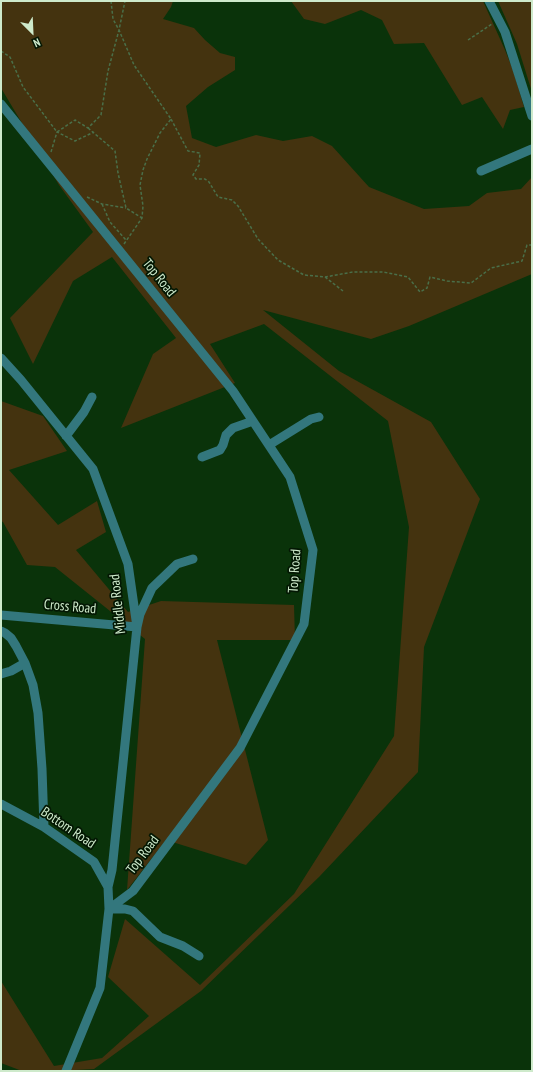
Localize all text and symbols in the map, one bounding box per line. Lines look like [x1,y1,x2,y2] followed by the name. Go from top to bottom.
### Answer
[12,12,52,52] north arrow
[31,35,42,51] text: N
[139,256,179,300] street label: Top Road
[285,549,305,593] street label: Top Road
[107,573,129,635] street label: Middle Road
[43,596,97,618] street label: Cross Road
[38,804,98,852] street label: Bottom Road
[123,832,163,878] street label: Top Road

